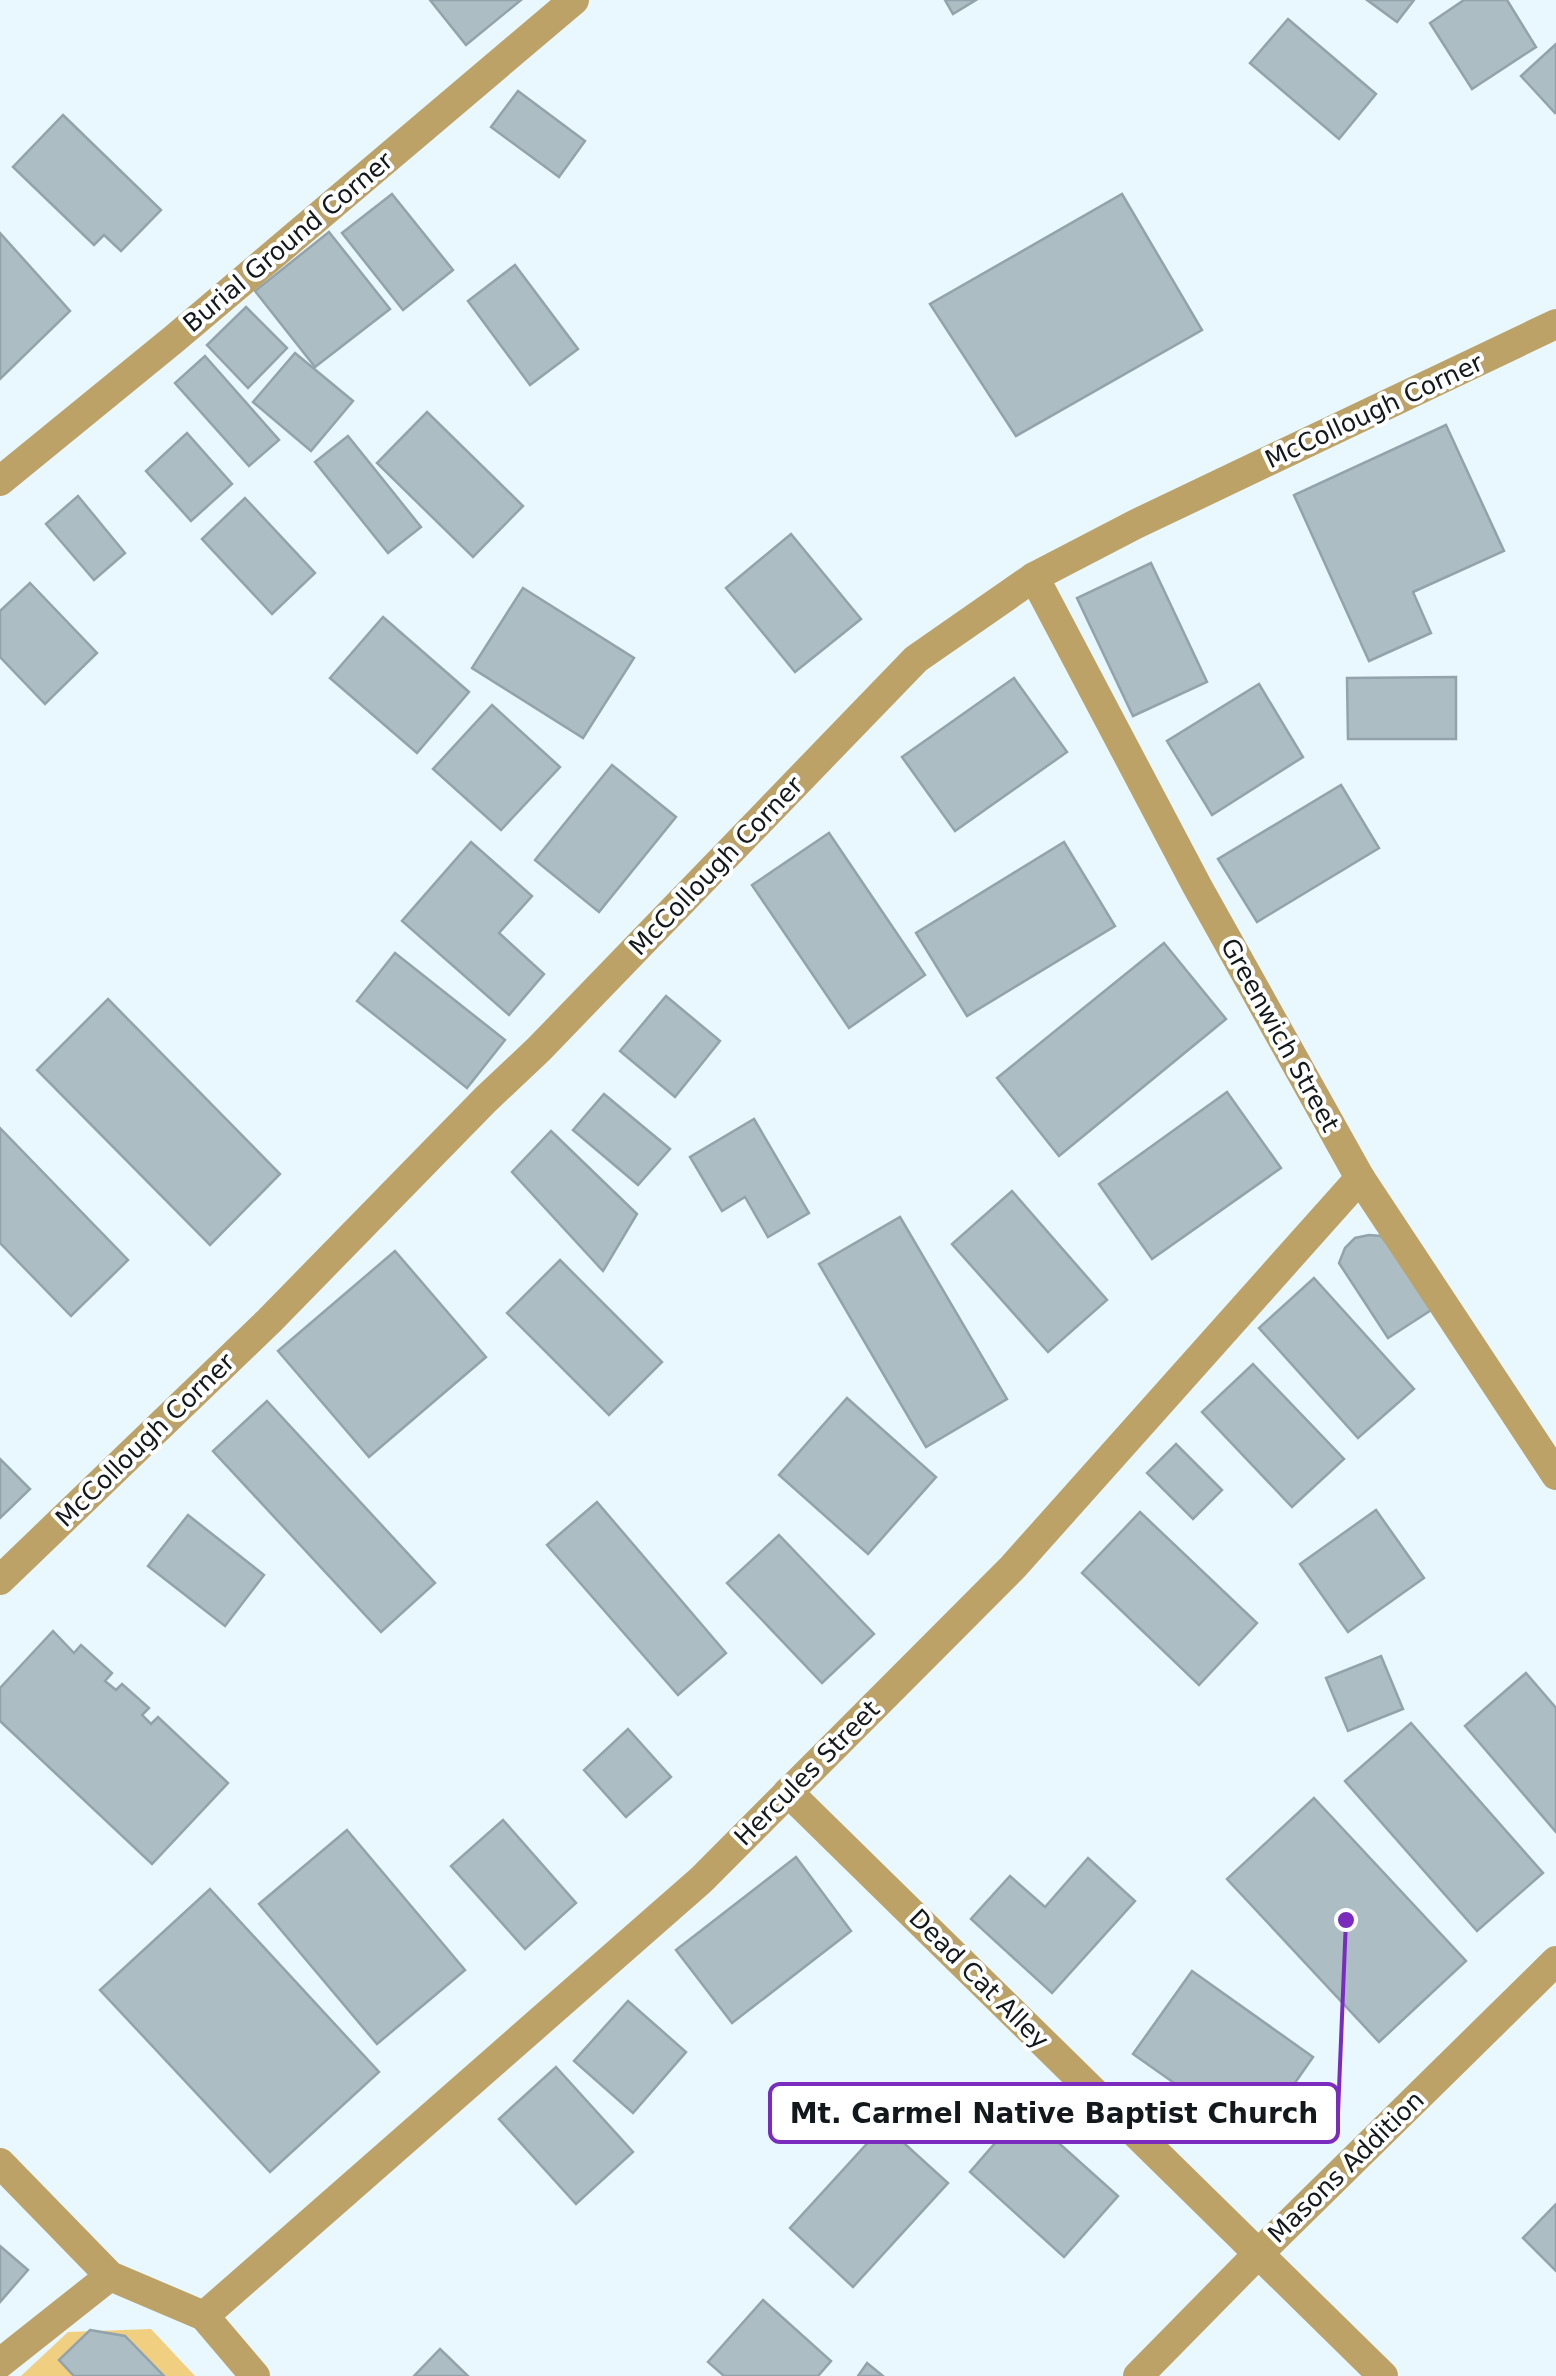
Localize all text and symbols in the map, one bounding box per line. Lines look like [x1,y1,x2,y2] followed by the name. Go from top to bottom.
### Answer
[177,145,399,338] street label: Burial Ground Corner
[1261,348,1488,474] street label: McCollough Corner
[623,770,809,961] street label: McCollough Corner
[1215,933,1345,1137] street label: Greenwich Street
[50,1347,241,1533] street label: McCollough Corner
[729,1694,886,1851] street label: Hercules Street
[903,1903,1055,2055] street label: Dead Cat Alley
[770,2084,1338,2142] callout: Mt. Carmel Native Baptist Church
[1262,2085,1430,2249] street label: Masons Addition
[790,2097,1318,2130] text: Mt. Carmel Native Baptist Church

